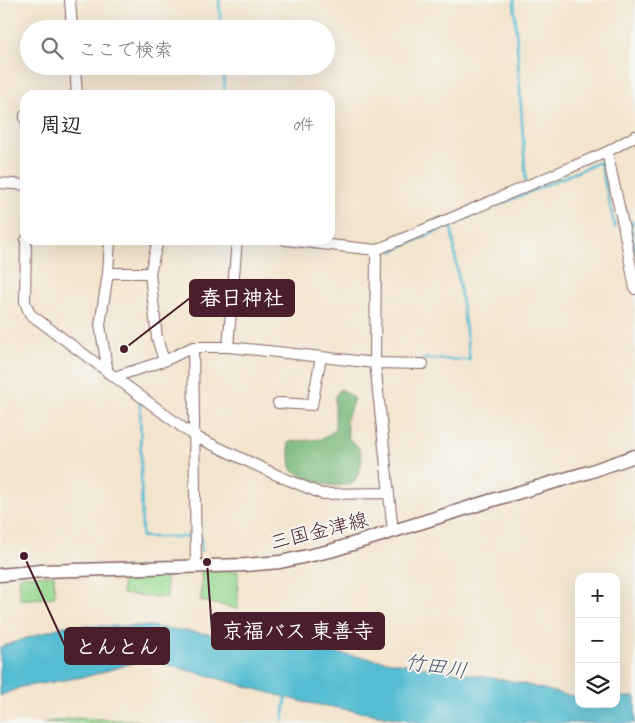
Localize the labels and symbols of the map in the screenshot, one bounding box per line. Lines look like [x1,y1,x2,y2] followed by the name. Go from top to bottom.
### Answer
[190,280,294,316] callout: 春日神社
[200,285,284,311] text: 春日神社
[267,507,371,555] street label: 三国金津線
[212,613,384,649] callout: 京福バス 東善寺
[222,618,374,644] text: 京福バス 東善寺
[65,628,169,664] callout: とんとん
[75,634,159,660] text: とんとん
[403,648,469,684] water label: 竹田川

